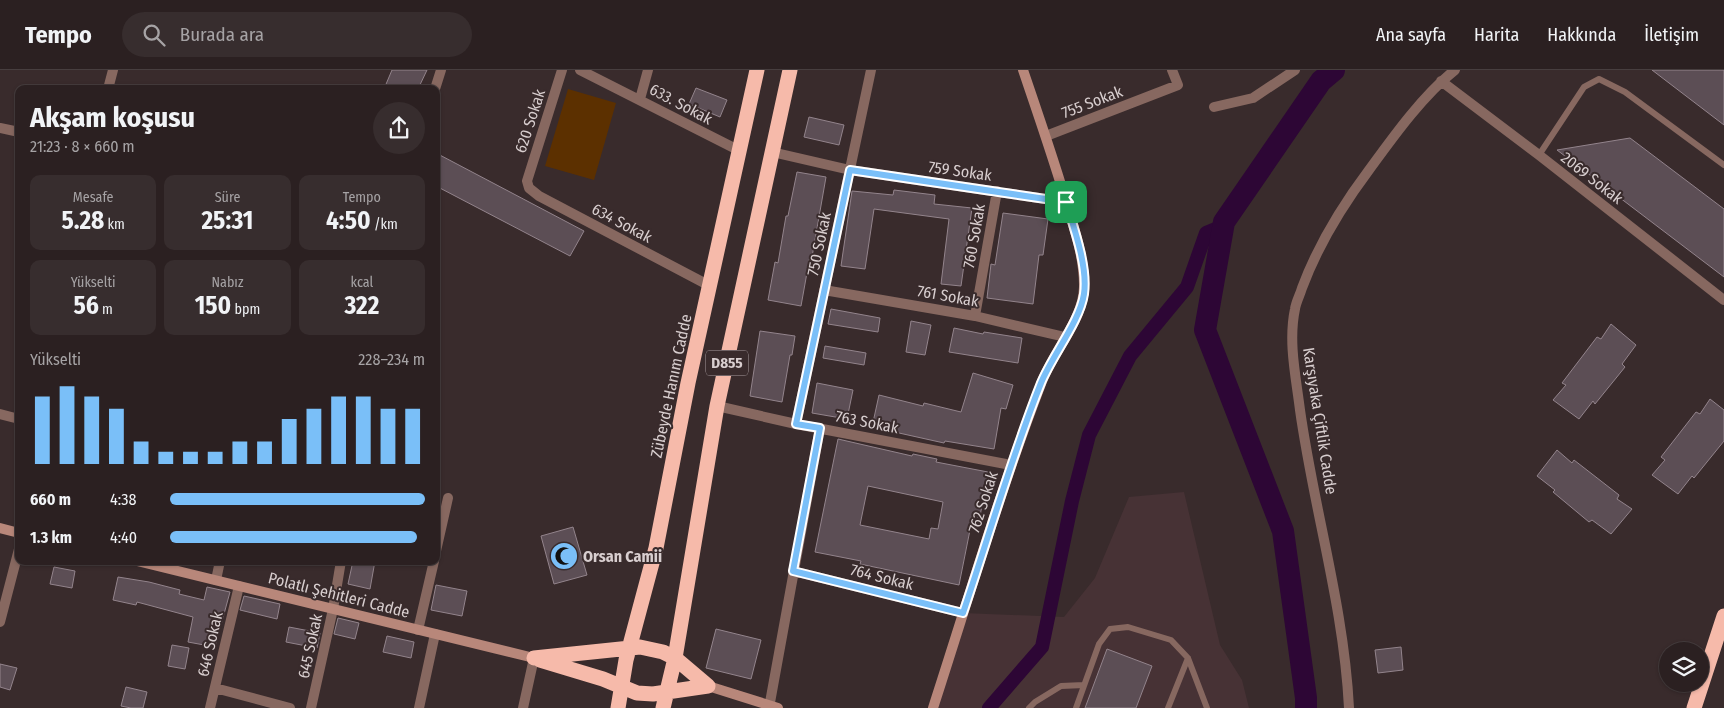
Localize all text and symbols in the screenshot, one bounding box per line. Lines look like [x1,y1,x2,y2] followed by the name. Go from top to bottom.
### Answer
[122,12,472,57] search box
[25,21,92,49] text: Tempo
[140,21,168,49] icon: search
[180,23,264,46] text: Burada ara
[1376,24,1446,46] text: Ana sayfa
[1474,24,1519,46] text: Harita
[1547,24,1616,46] text: Hakkında
[1644,24,1699,46] text: İletişim
[646,80,716,129] street label: 633. Sokak
[1059,82,1126,122] street label: 755 Sokak
[511,86,549,155] street label: 620 Sokak
[30,101,195,134] text: Akşam koşusu
[373,102,425,154] button: share
[30,137,135,156] text: 21:23 · 8 × 660 m
[1557,148,1627,208] street label: 2069 Sokak
[927,157,993,185] street label: 759 Sokak
[1045,181,1087,223] pin
[1052,188,1080,216] icon: arrive
[73,189,114,206] text: Mesafe
[215,189,240,206] text: Süre
[343,189,381,206] text: Tempo
[589,199,656,247] street label: 634 Sokak
[959,202,989,270] street label: 760 Sokak
[61,206,104,236] text: 5.28
[202,206,253,236] text: 25:31
[326,206,371,236] text: 4:50
[803,210,835,278] street label: 750 Sokak
[104,216,125,233] text: km
[371,216,398,233] text: /km
[71,274,116,291] text: Yükselti
[212,274,243,291] text: Nabız
[350,274,373,291] text: kcal
[916,281,981,311] street label: 761 Sokak
[73,291,99,321] text: 56
[195,291,231,321] text: 150
[344,291,379,321] text: 322
[99,301,113,318] text: m
[231,301,260,318] text: bpm
[647,312,696,459] street label: Zübeyde Hanım Cadde
[1298,346,1341,496] street label: Karşıyaka Çiftlik Cadde
[30,350,81,369] text: Yükselti
[358,350,425,369] text: 228–234 m
[706,350,748,376] road number: D855
[834,407,901,438] street label: 763 Sokak
[964,468,1002,535] street label: 762 Sokak
[30,490,71,509] text: 660 m
[110,490,137,509] text: 4:38
[30,528,72,547] text: 1.3 km
[110,528,137,547] text: 4:40
[549,541,579,571] mosque icon: Orsan Camii
[583,547,662,566] place label: Orsan Camii
[848,560,916,594] street label: 764 Sokak
[266,568,412,622] street label: Polatlı Şehitleri Cadde
[193,609,227,678] street label: 646 Sokak
[294,611,326,680] street label: 645 Sokak
[1659,642,1709,692] map controls
[1659,642,1709,692] button: layers

